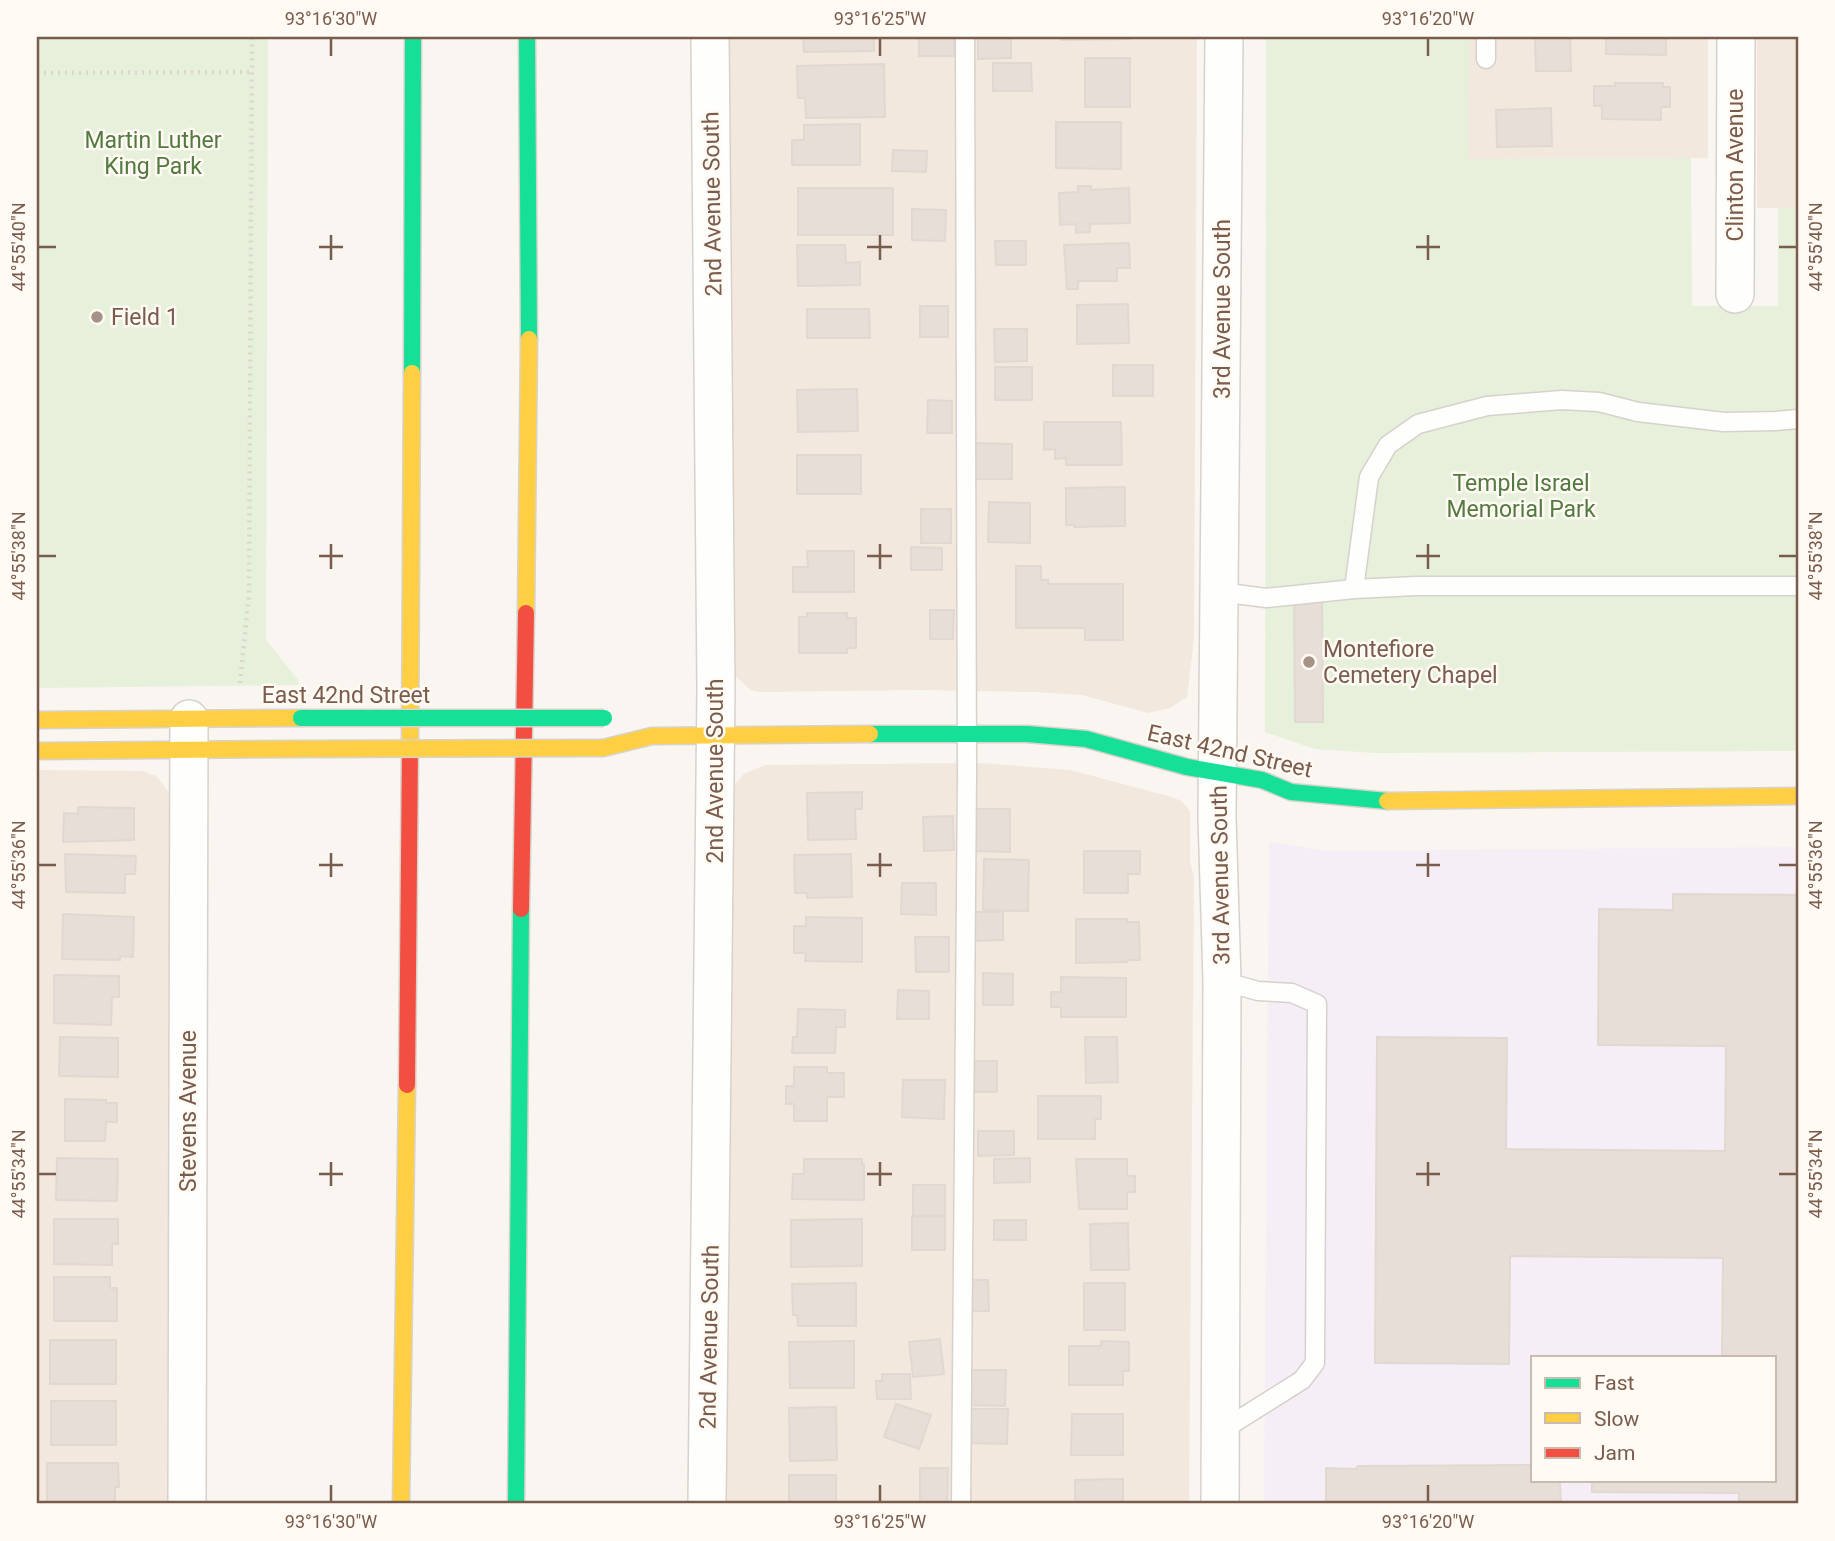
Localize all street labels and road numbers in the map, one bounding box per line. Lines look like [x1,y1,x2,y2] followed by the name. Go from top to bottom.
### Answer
[1722,89,1749,241] street label: Clinton Avenue
[697,111,728,297] street label: 2nd Avenue South
[1209,219,1236,399] street label: 3rd Avenue South
[702,679,729,863] street label: 2nd Avenue South
[262,682,430,709] street label: East 42nd Street
[1145,719,1315,784] street label: East 42nd Street
[1205,785,1236,965] street label: 3rd Avenue South
[175,1030,202,1192] street label: Stevens Avenue
[694,1244,725,1430] street label: 2nd Avenue South

